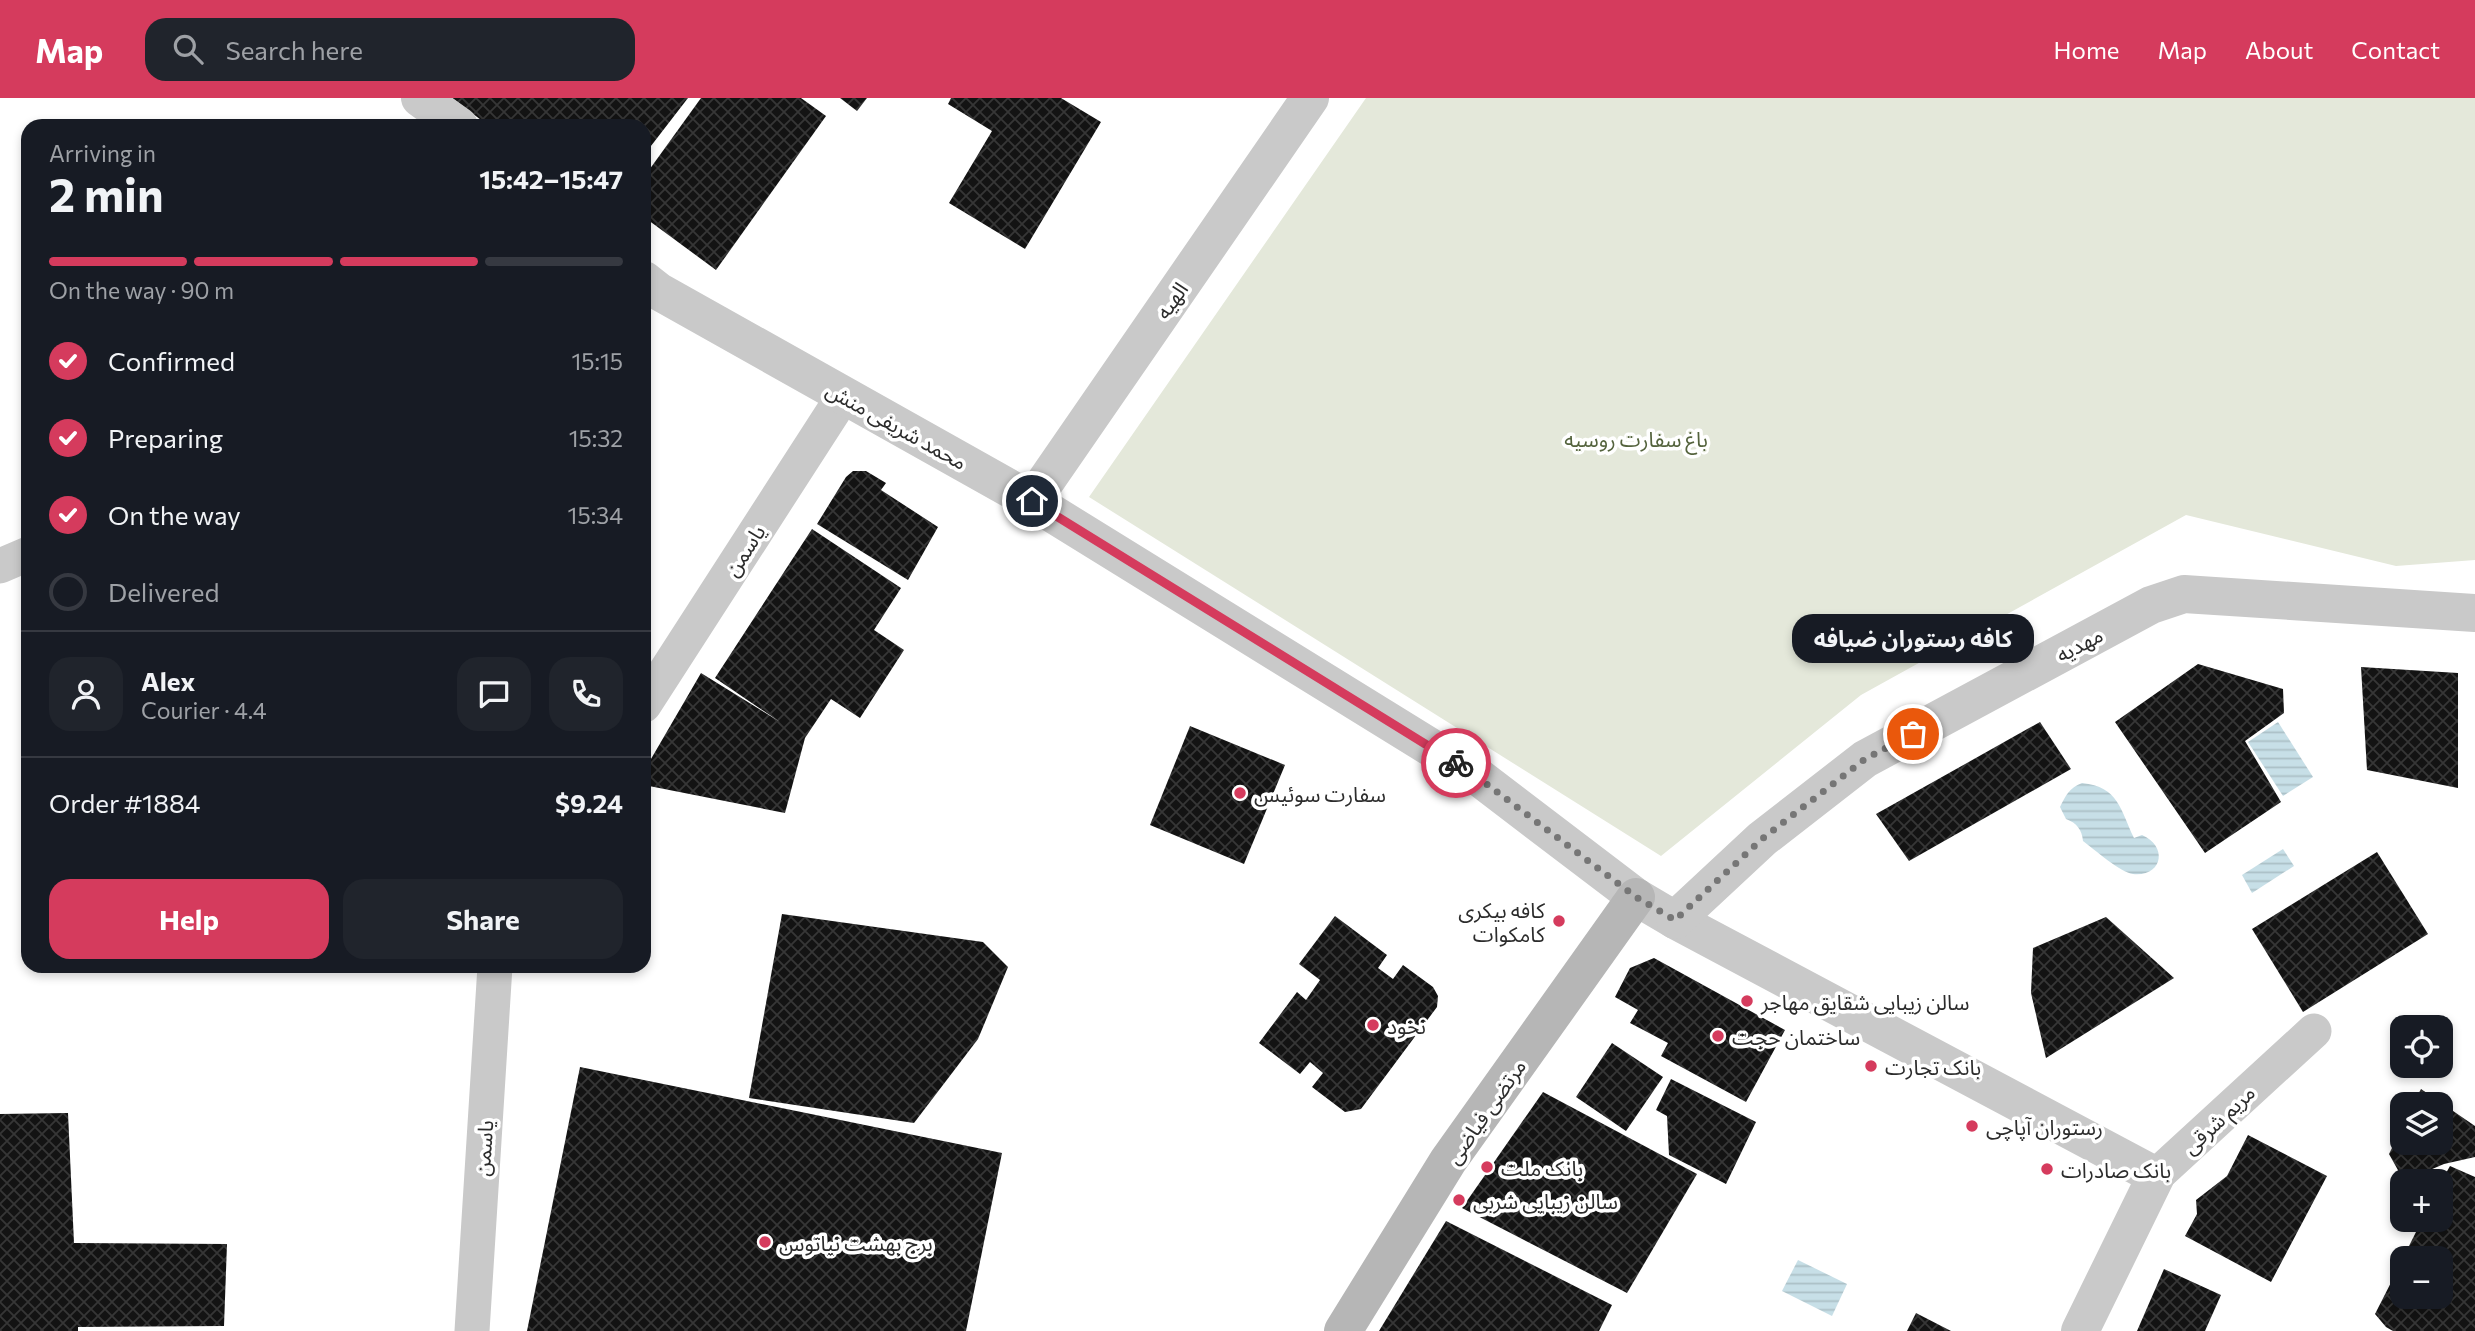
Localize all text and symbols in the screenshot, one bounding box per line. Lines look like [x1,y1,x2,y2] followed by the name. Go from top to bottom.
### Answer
[145,18,635,81] search box
[35,29,103,70] text: Map
[169,30,207,68] icon: search
[225,34,363,65] text: Search here
[2054,35,2120,64] text: Home
[2158,35,2207,64] text: Map
[2245,35,2313,64] text: About
[2351,35,2440,64] text: Contact
[49,139,156,167] text: Arriving in
[479,163,623,194] text: 15:42–15:47
[49,165,164,221] text: 2 min
[49,276,234,304] text: On the way · 90 m
[1150,277,1193,324] street label: الهیه
[49,342,87,380] icon: check
[108,345,235,376] text: Confirmed
[571,347,623,375] text: 15:15
[822,376,972,475] street label: محمد شریفی منش
[49,419,87,457] icon: check
[108,422,223,453] text: Preparing
[569,424,623,452] text: 15:32
[1564,426,1708,455] park label: باغ سفارت روسیه
[1002,471,1062,531] pin
[1013,482,1051,520] icon: home
[49,496,87,534] icon: check
[108,499,241,530] text: On the way
[568,501,623,529] text: 15:34
[718,520,771,581] street label: یاسمن
[108,576,219,607] text: Delivered
[1792,615,2034,664] callout: کافه رستوران ضیافه
[2051,621,2107,668] street label: مهدیه
[1814,624,2012,652] text: کافه رستوران ضیافه
[49,657,123,731] button: person
[457,657,531,731] button: chat
[549,657,623,731] button: phone
[141,665,195,696] text: Alex
[141,696,267,724] text: Courier · 4.4
[1883,704,1943,764] pin
[1894,715,1932,753] icon: bag
[1421,728,1491,798] courier
[1437,744,1475,782] icon: bike
[1254,781,1386,807] place label: سفارت سوئیس
[1232,785,1248,801] marker: سفارت سوئیس
[49,787,200,818] text: Order #1884
[555,787,623,818] text: $9.24
[49,879,329,959] button: Help
[343,879,623,959] button: Share
[1458,897,1545,947] place label: کافه بیکری کامکوات
[1551,913,1567,929] marker: کافه بیکری کامکوات
[1760,989,1970,1016] place label: سالن زیبایی شقایق مهاجر
[1739,993,1755,1009] marker: سالن زیبایی شقایق مهاجر
[1387,1013,1426,1039] place label: نخود
[2390,1015,2453,1309] map controls
[2390,1015,2453,1078] button: locate
[1365,1017,1381,1033] marker: نخود
[1732,1024,1860,1050] place label: ساختمان حجت
[1710,1028,1726,1044] marker: ساختمان حجت
[1440,1054,1531,1169] street label: مرتضی فیاضی
[1885,1054,1981,1080] place label: بانک تجارت
[1863,1058,1879,1074] marker: بانک تجارت
[2177,1079,2262,1162] street label: مریم شرقی
[2390,1092,2453,1155] button: layers
[1986,1114,2103,1141] place label: رستوران آپاچی
[1964,1118,1980,1134] marker: رستوران آپاچی
[469,1119,498,1177] street label: یاسمن
[1501,1155,1583,1180] place label: بانک ملت
[2061,1157,2171,1183] place label: بانک صادرات
[1479,1159,1495,1175] marker: بانک ملت
[2039,1161,2055,1177] marker: بانک صادرات
[2390,1169,2453,1232] button: +
[1473,1188,1618,1214] place label: سالن زیبایی شربی
[1451,1192,1467,1208] marker: سالن زیبایی شربی
[779,1230,933,1259] place label: برج بهشت نیاتوس
[757,1234,773,1250] marker: برج بهشت نیاتوس
[2390,1246,2453,1309] button: −

